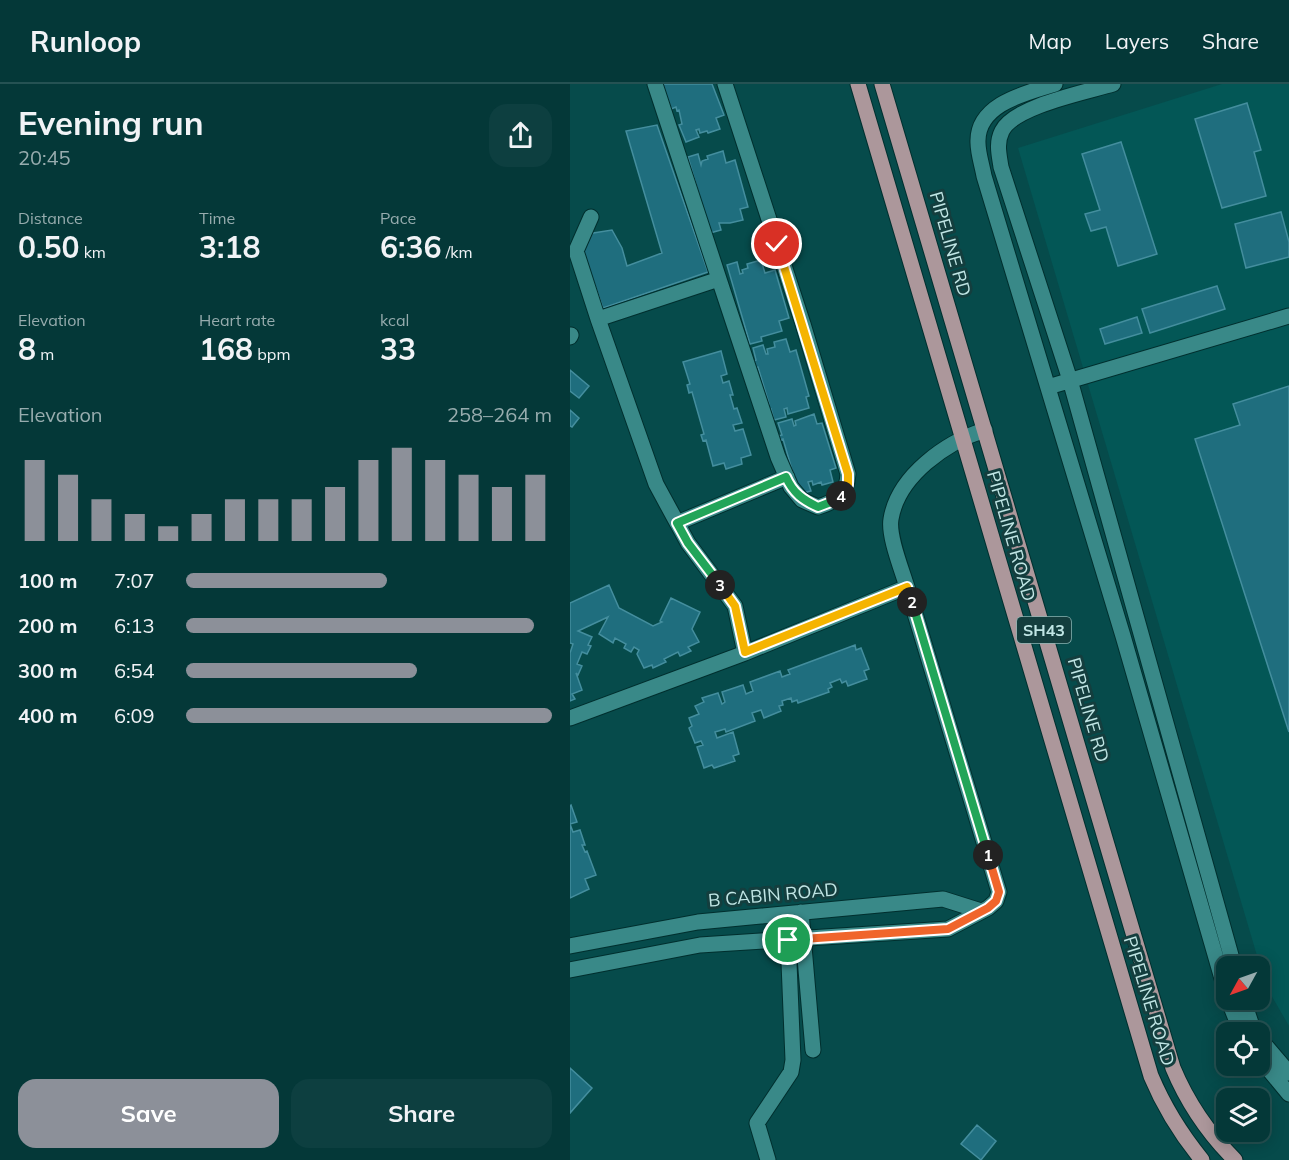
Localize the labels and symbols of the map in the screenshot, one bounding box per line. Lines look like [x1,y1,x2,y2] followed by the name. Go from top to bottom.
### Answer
[925,189,976,299] street label: PIPELINE RD
[751,218,802,269] pin
[982,468,1041,604] street label: PIPELINE ROAD
[826,481,856,511] pin: 4
[705,570,735,600] pin: 3
[897,587,927,617] pin: 2
[1017,617,1071,643] road number: SH43
[1063,655,1114,765] street label: PIPELINE RD
[973,840,1003,870] pin: 1
[707,877,839,912] street label: B CABIN ROAD
[762,914,813,965] pin
[1119,933,1180,1069] street label: PIPELINE ROAD
[1216,956,1270,1010] north arrow

